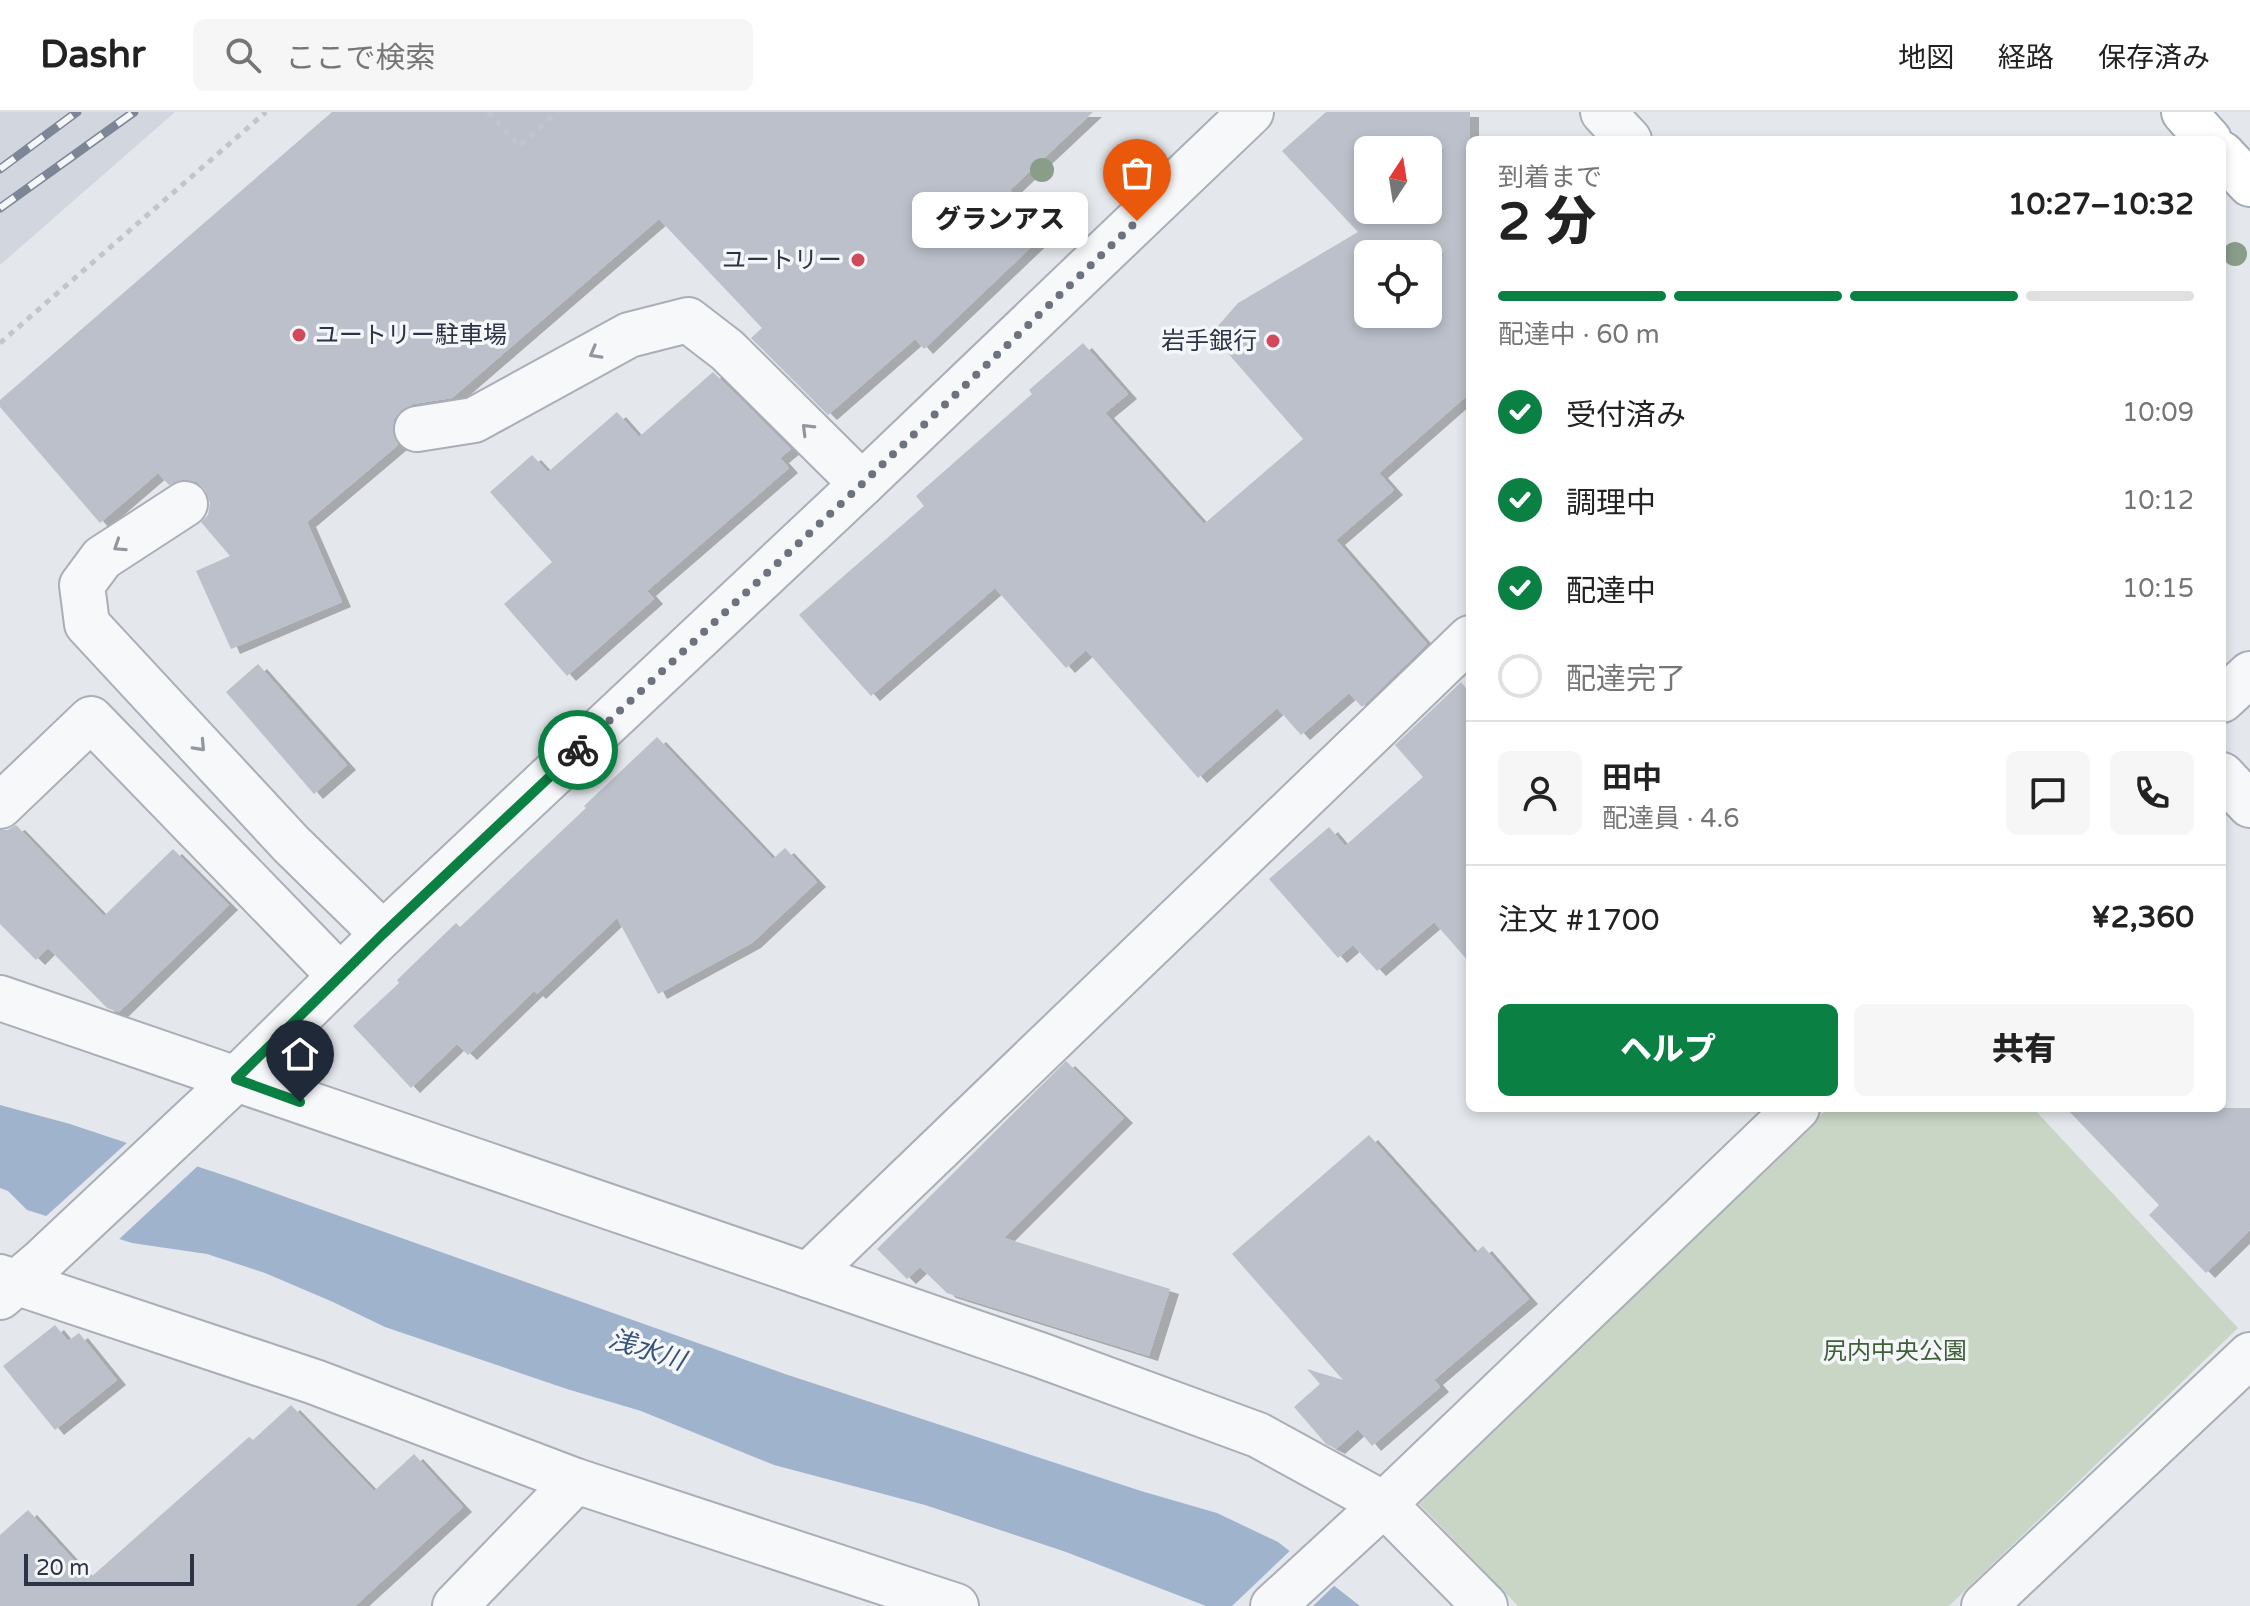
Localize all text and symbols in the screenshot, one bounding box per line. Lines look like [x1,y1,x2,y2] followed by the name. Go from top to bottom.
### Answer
[193,19,753,91] search box
[40,32,145,78] text: Dashr
[221,33,265,77] icon: search
[285,40,435,77] text: ここで検索
[1898,41,1954,75] text: 地図
[1998,41,2054,75] text: 経路
[2098,41,2210,75] text: 保存済み
[1354,136,1442,224] north arrow
[1354,136,1442,328] map controls
[1103,139,1171,221] pin
[1115,151,1159,195] icon: bag
[1498,162,1602,193] text: 到着まで
[2008,186,2194,223] text: 10:27–10:32
[1498,191,1596,254] text: 2 分
[913,193,1089,249] callout: グランアス
[935,204,1065,235] text: グランアス
[1354,240,1442,328] button: locate
[722,246,842,275] place label: ユートリー
[849,251,867,269] marker: ユートリー
[1498,319,1660,350] text: 配達中 · 60 m
[315,321,507,350] place label: ユートリー駐車場
[290,326,308,344] marker: ユートリー駐車場
[1161,327,1257,356] place label: 岩手銀行
[1264,332,1282,350] marker: 岩手銀行
[589,344,604,359] one-way arrow
[1498,390,1542,434] icon: check
[1566,397,1686,434] text: 受付済み
[2122,397,2194,428] text: 10:09
[802,424,816,438] one-way arrow
[1498,478,1542,522] icon: check
[1566,485,1656,522] text: 調理中
[2122,485,2194,516] text: 10:12
[114,537,128,552] one-way arrow
[1498,566,1542,610] icon: check
[1566,573,1656,610] text: 配達中
[2122,573,2194,604] text: 10:15
[1566,661,1686,698] text: 配達完了
[538,710,618,790] courier
[556,728,600,772] icon: bike
[191,736,205,751] one-way arrow
[1498,751,1582,835] button: person
[2006,751,2090,835] button: chat
[2110,751,2194,835] button: phone
[1602,760,1662,797] text: 田中
[1602,803,1740,834] text: 配達員 · 4.6
[2091,899,2194,936] text: ¥2,360
[1498,902,1660,939] text: 注文 #1700
[1498,1004,1838,1096] button: ヘルプ
[1854,1004,2194,1096] button: 共有
[266,1020,334,1102] pin
[278,1032,322,1076] icon: home
[605,1323,692,1378] water label: 浅水川
[1823,1337,1967,1366] park label: 尻内中央公園
[24,1550,194,1586] scale bar
[36,1555,90,1581] text: 20 m

